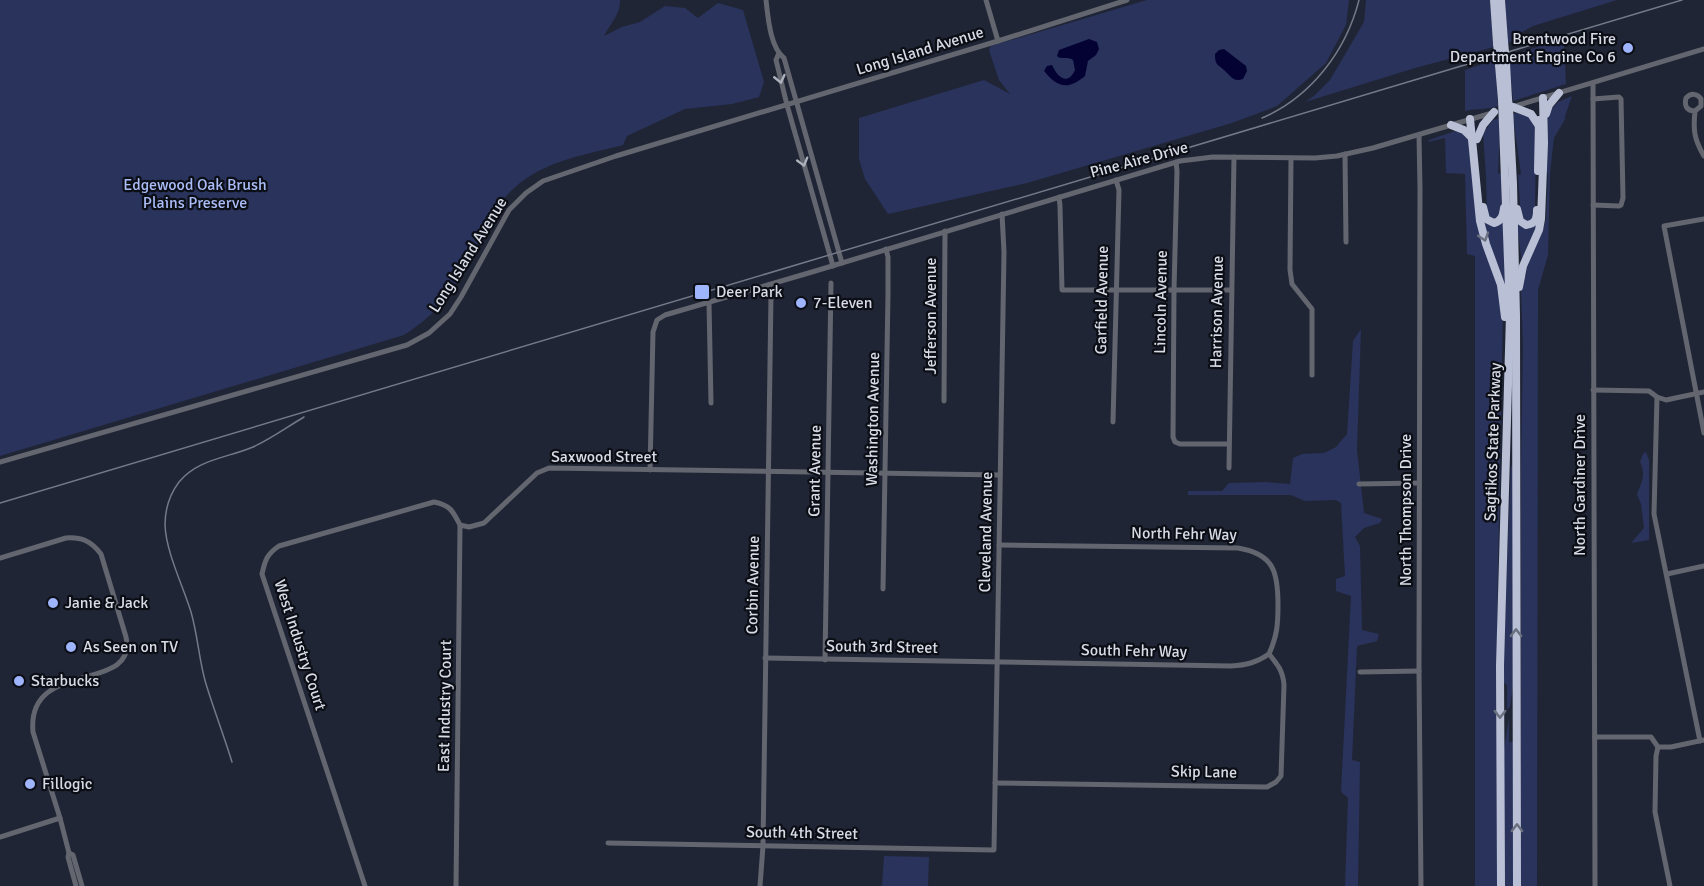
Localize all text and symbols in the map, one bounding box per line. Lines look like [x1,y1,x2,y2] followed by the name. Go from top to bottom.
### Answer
[854,22,986,80] street label: Long Island Avenue
[1450,29,1616,67] place label: Brentwood Fire Department Engine Co 6
[1621,41,1635,55] marker: Brentwood Fire Department Engine Co 6
[773,74,786,84] one-way arrow
[1088,137,1190,183] street label: Pine Aire Drive
[796,156,808,166] one-way arrow
[123,175,267,213] park label: Edgewood Oak Brush Plains Preserve
[424,194,512,316] street label: Long Island Avenue
[1477,231,1489,242] one-way arrow
[1091,245,1113,355] street label: Garfield Avenue
[1150,250,1172,354] street label: Lincoln Avenue
[1206,255,1228,369] street label: Harrison Avenue
[921,258,941,374] street label: Jefferson Avenue
[716,282,783,302] place label: Deer Park
[693,283,711,301] marker: Deer Park
[813,293,872,313] place label: 7-Eleven
[794,296,808,310] marker: 7-Eleven
[862,352,884,486] street label: Washington Avenue
[1480,362,1506,522] street label: Sagtikos State Parkway
[1570,414,1590,556] street label: North Gardiner Drive
[804,425,826,517] street label: Grant Avenue
[1396,434,1416,586] street label: North Thompson Drive
[551,447,657,467] street label: Saxwood Street
[975,471,997,593] street label: Cleveland Avenue
[1131,523,1238,545] street label: North Fehr Way
[742,535,764,635] street label: Corbin Avenue
[269,577,331,713] street label: West Industry Court
[65,593,148,613] place label: Janie & Jack
[46,596,60,610] marker: Janie & Jack
[1510,628,1522,637] one-way arrow
[826,636,938,658] street label: South 3rd Street
[83,637,178,657] place label: As Seen on TV
[434,639,456,772] street label: East Industry Court
[64,640,78,654] marker: As Seen on TV
[1081,640,1188,662] street label: South Fehr Way
[31,671,99,691] place label: Starbucks
[12,674,26,688] marker: Starbucks
[1494,710,1506,719] one-way arrow
[1171,761,1237,783] street label: Skip Lane
[42,774,92,794] place label: Fillogic
[23,777,37,791] marker: Fillogic
[746,822,859,844] street label: South 4th Street
[1511,823,1523,832] one-way arrow

